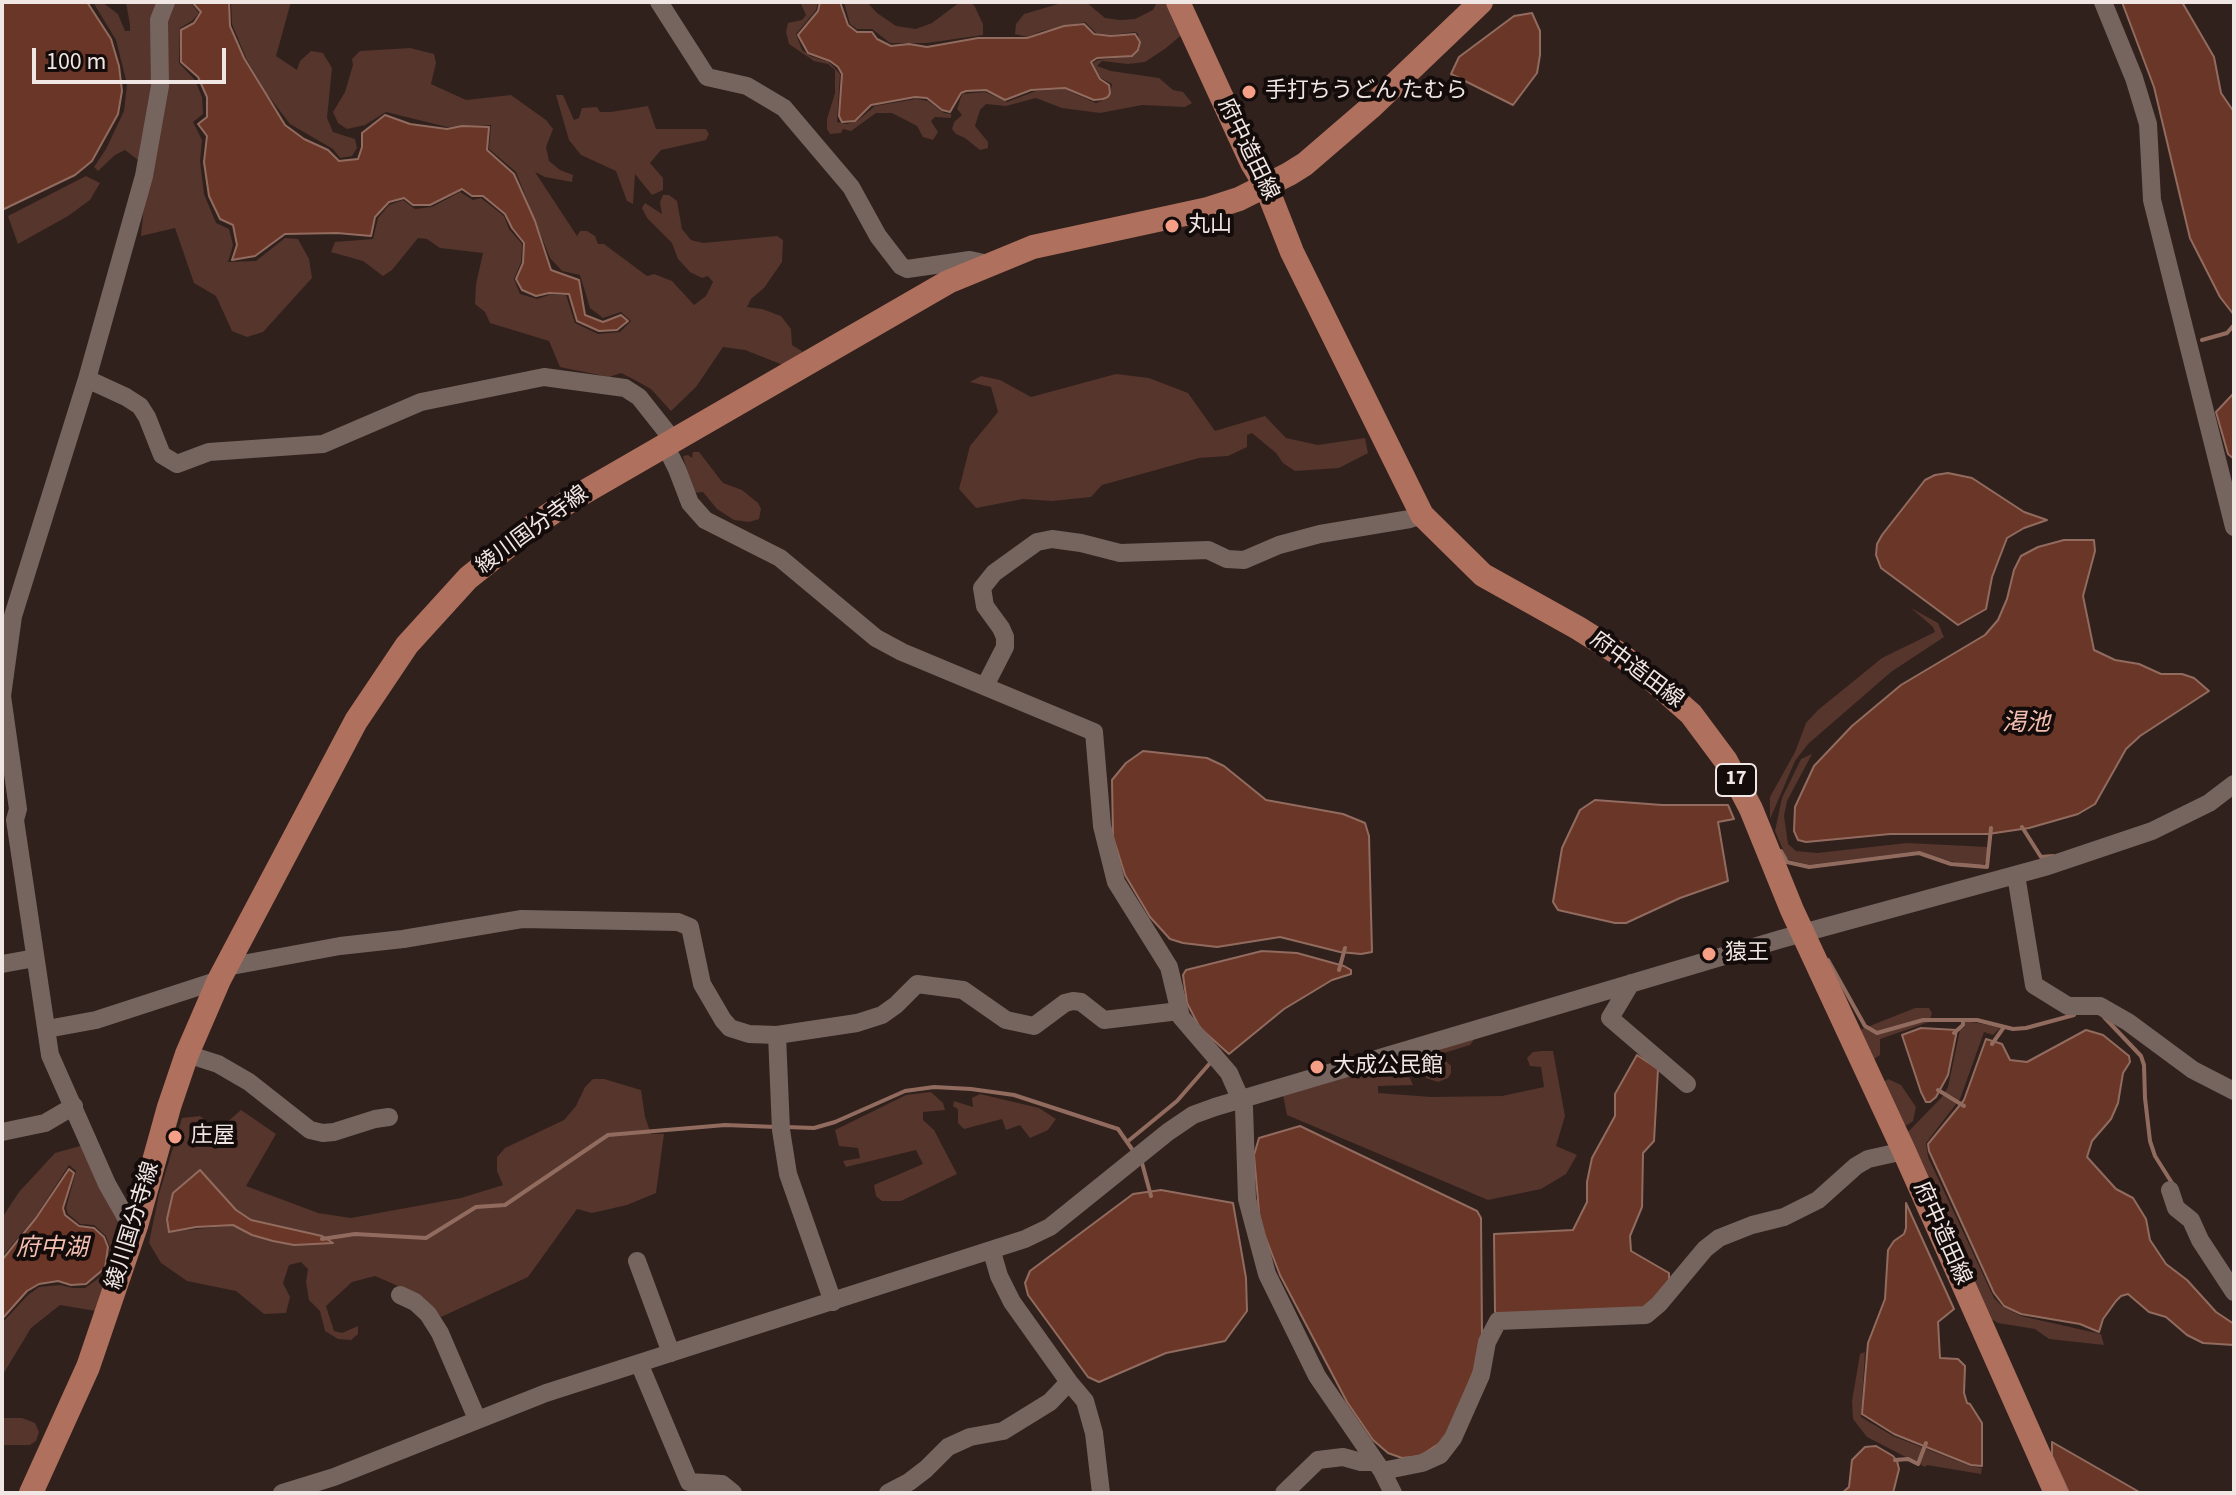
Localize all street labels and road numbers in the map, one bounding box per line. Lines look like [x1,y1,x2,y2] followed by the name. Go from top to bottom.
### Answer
[1211,95,1283,205] street label: 府中造田線
[472,482,594,580] street label: 綾川国分寺線
[1584,627,1688,715] street label: 府中造田線
[1716,764,1756,796] road number: 17
[102,1159,166,1293] street label: 綾川国分寺線
[1907,1178,1975,1290] street label: 府中造田線

